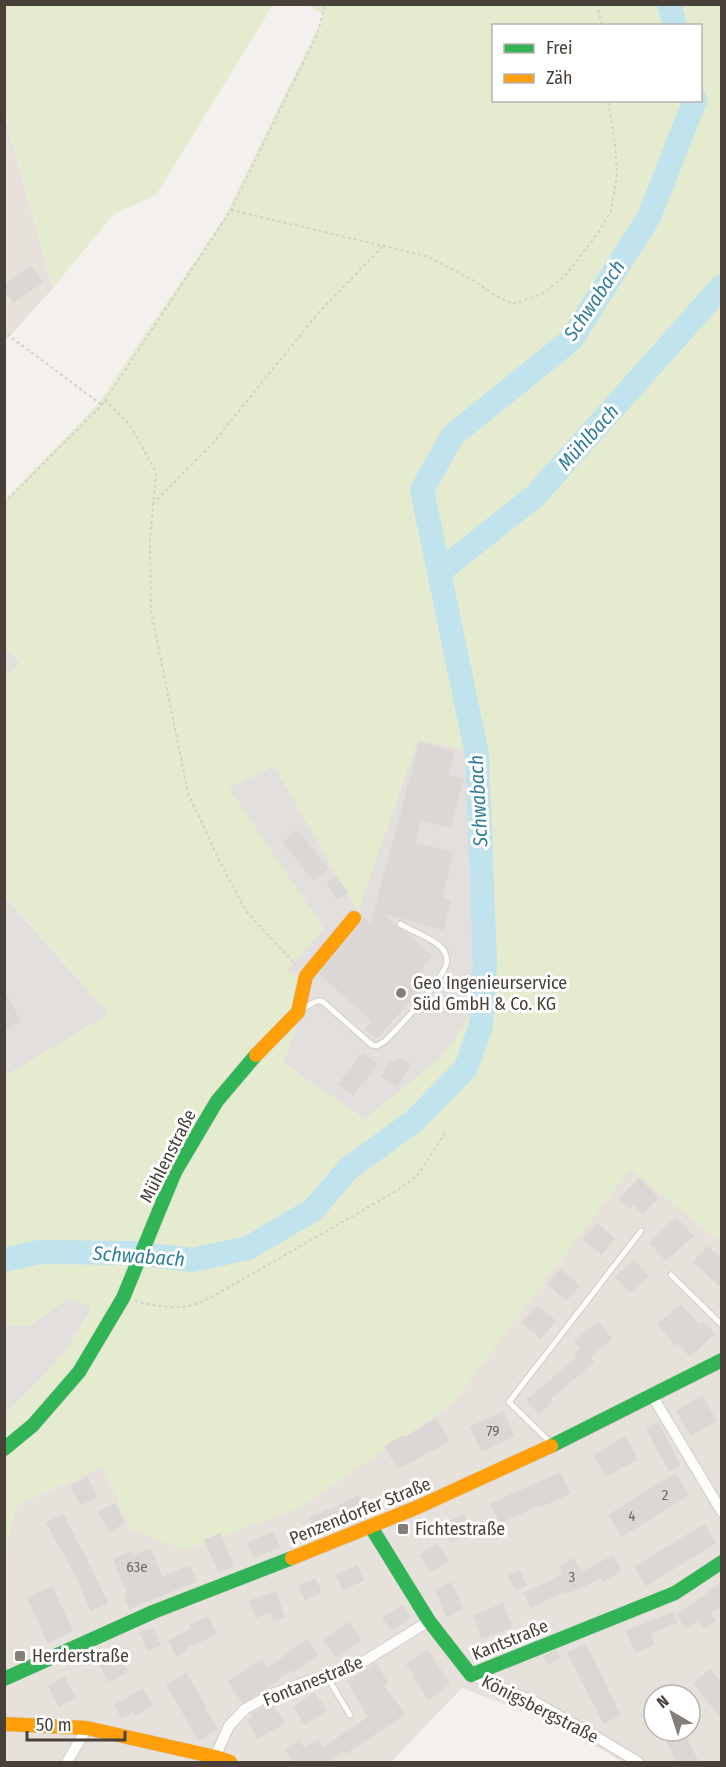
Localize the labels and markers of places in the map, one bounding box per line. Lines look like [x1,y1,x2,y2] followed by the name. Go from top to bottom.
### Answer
[413,972,567,1015] place label: Geo Ingenieurservice Süd GmbH & Co. KG
[394,986,408,1000] marker: Geo Ingenieurservice Süd GmbH & Co. KG
[415,1518,505,1540] place label: Fichtestraße
[396,1522,410,1536] marker: Fichtestraße
[32,1645,129,1667] place label: Herderstraße
[13,1649,27,1663] marker: Herderstraße

